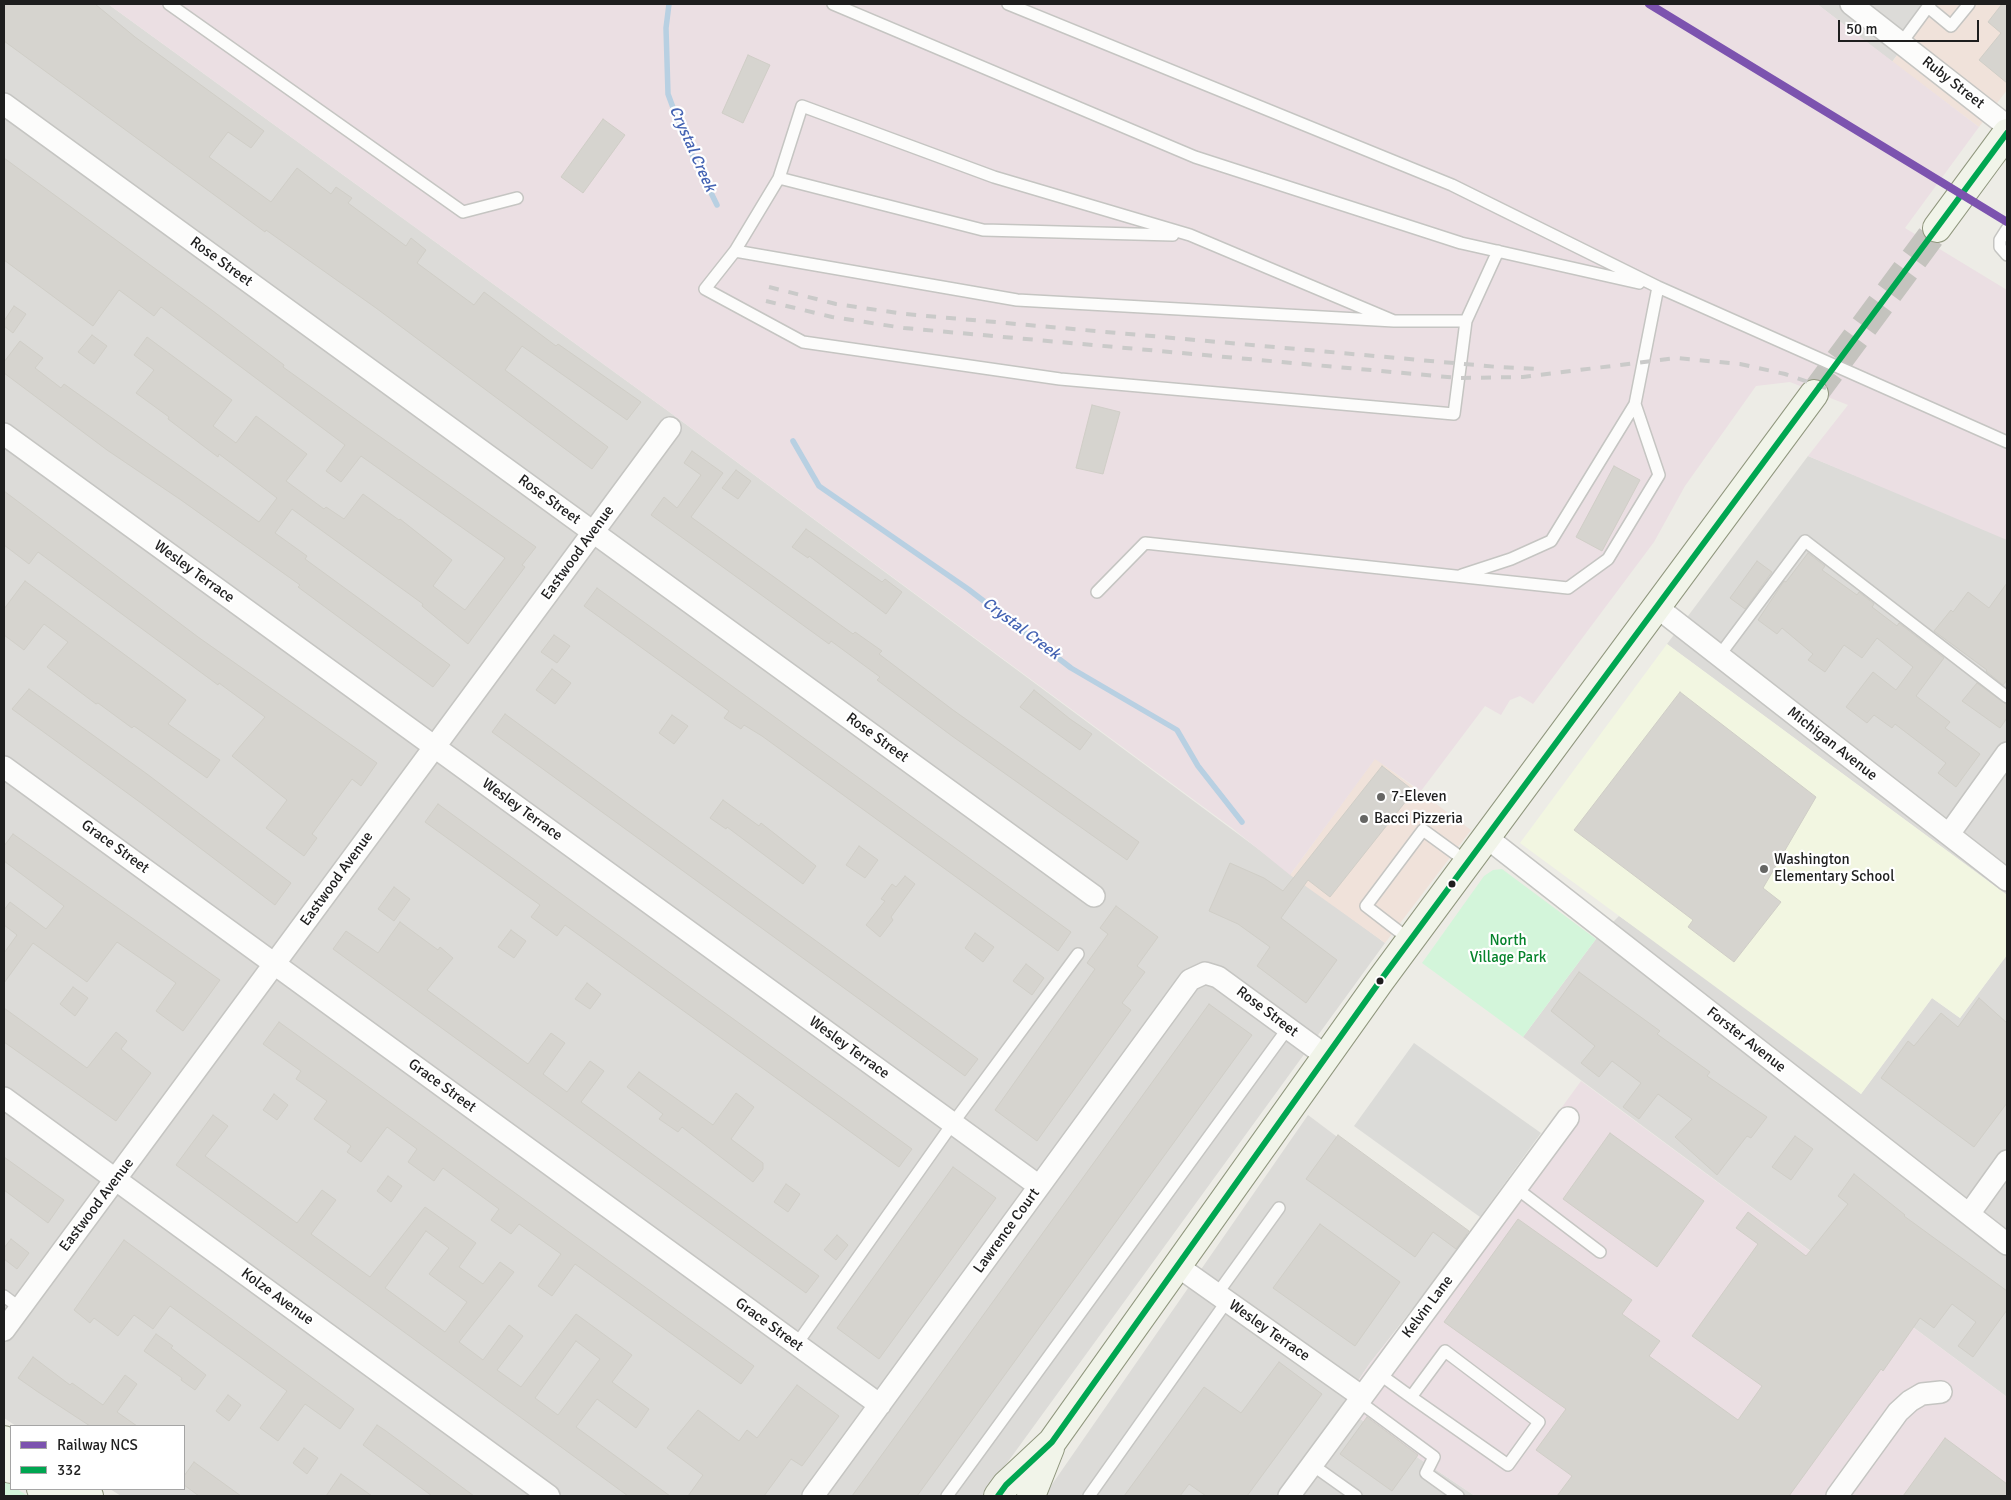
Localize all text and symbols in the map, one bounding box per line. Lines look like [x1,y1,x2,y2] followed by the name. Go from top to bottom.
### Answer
[1841,10,1982,42] scale bar
[1846,20,1877,38] text: 50 m
[1918,53,1988,113] street label: Ruby Street
[665,103,719,195] water label: Crystal Creek
[186,233,256,291] street label: Rose Street
[514,471,584,529] street label: Rose Street
[538,502,618,604] street label: Eastwood Avenue
[150,537,238,607] street label: Wesley Terrace
[979,594,1063,664] water label: Crystal Creek
[1783,703,1881,785] street label: Michigan Avenue
[842,709,912,767] street label: Rose Street
[478,775,566,845] street label: Wesley Terrace
[1391,788,1447,806] place label: 7-Eleven
[1375,791,1387,803] marker: 7-Eleven
[1374,810,1463,828] place label: Bacci Pizzeria
[1358,813,1370,825] marker: Bacci Pizzeria
[78,816,152,878] street label: Grace Street
[297,828,377,930] street label: Eastwood Avenue
[1774,851,1895,886] place label: Washington Elementary School
[1758,863,1770,875] marker: Washington Elementary School
[1447,879,1457,889] unlabelled marker
[1470,932,1546,967] park label: North Village Park
[1375,976,1385,986] unlabelled marker
[1232,983,1302,1041] street label: Rose Street
[1703,1003,1789,1077] street label: Forster Avenue
[805,1013,893,1083] street label: Wesley Terrace
[405,1055,479,1117] street label: Grace Street
[56,1155,138,1255] street label: Eastwood Avenue
[970,1185,1044,1277] street label: Lawrence Court
[237,1265,317,1329] street label: Kolze Avenue
[1399,1272,1457,1342] street label: Kelvin Lane
[732,1294,806,1356] street label: Grace Street
[1225,1296,1313,1366] street label: Wesley Terrace
[10,1425,185,1490] legend
[57,1436,138,1454] text: Railway NCS
[57,1461,81,1479] text: 332

